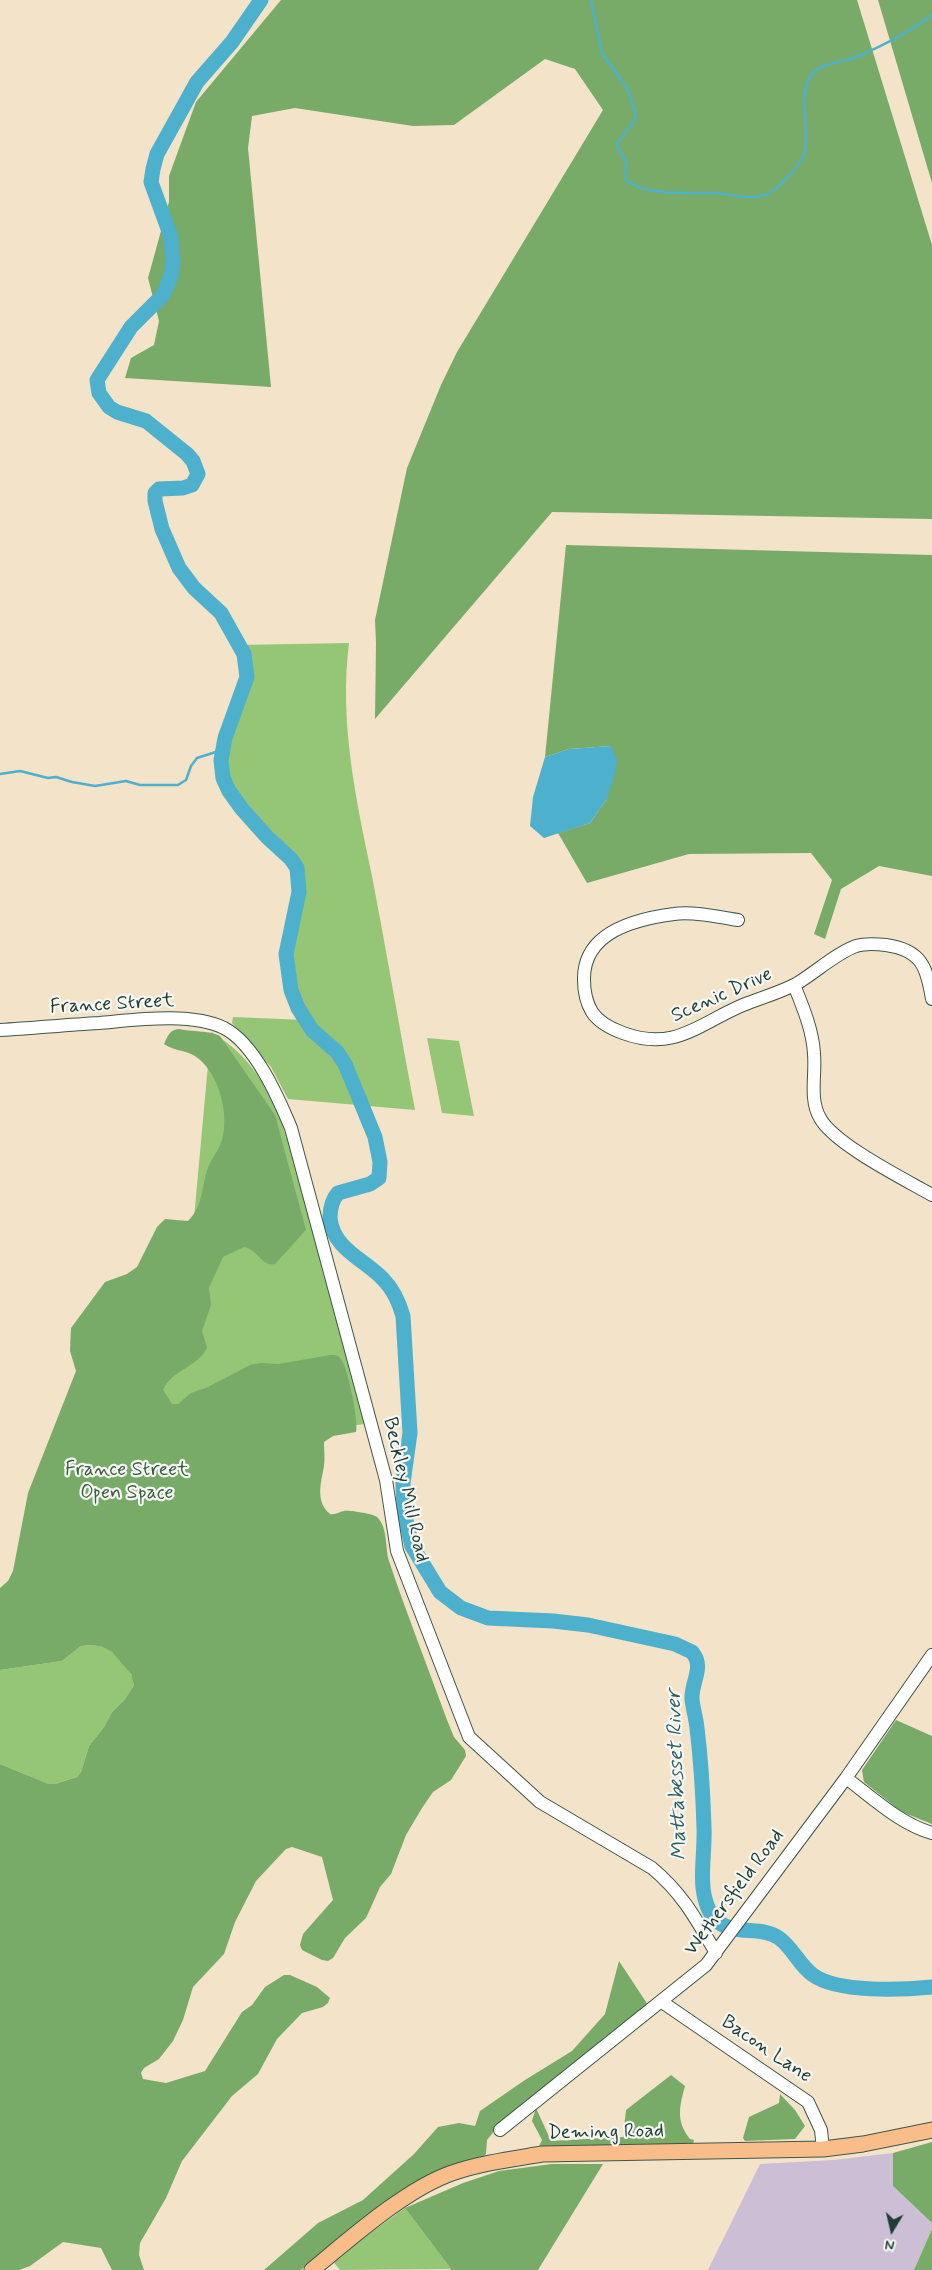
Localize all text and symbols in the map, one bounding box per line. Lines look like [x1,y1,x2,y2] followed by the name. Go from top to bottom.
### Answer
[668,963,776,1029] street label: Scenic Drive
[49,990,175,1020] street label: France Street
[377,1415,433,1565] street label: Beckley Mill Road
[65,1459,189,1506] park label: France Street Open Space
[662,1689,694,1861] water label: Mattabesset River
[680,1825,790,1961] street label: Wethersfield Road
[716,2011,816,2089] street label: Bacon Lane
[548,2120,664,2146] street label: Deming Road
[867,2205,917,2255] north arrow
[884,2235,896,2254] text: N

